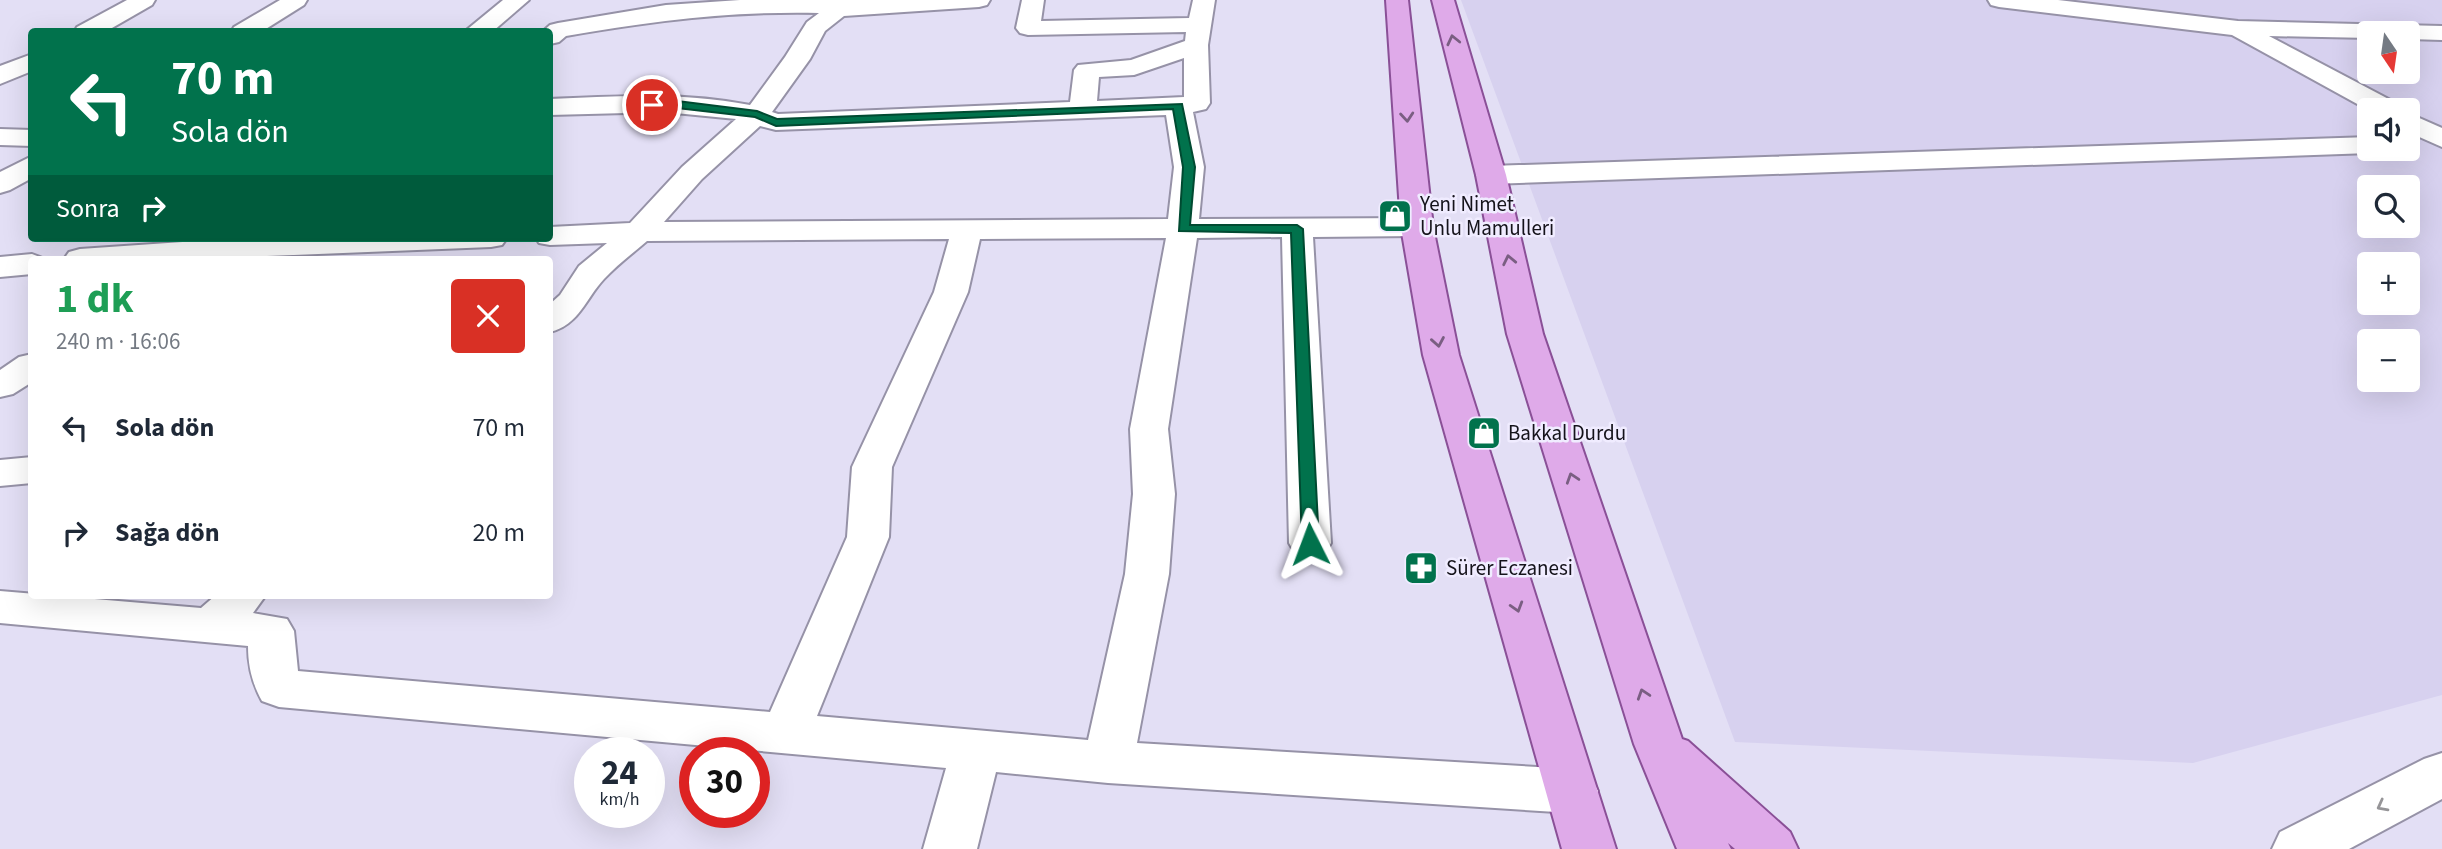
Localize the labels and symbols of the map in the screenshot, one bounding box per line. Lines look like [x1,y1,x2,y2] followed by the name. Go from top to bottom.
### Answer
[2357,21,2420,84] north arrow
[1446,34,1461,46] one-way arrow
[622,75,682,135] pin
[1400,111,1415,123] one-way arrow
[1419,189,1554,243] place label: Yeni Nimet Unlu Mamulleri
[1376,197,1414,235] shop icon: Yeni Nimet Unlu Mamulleri
[1503,254,1518,266] one-way arrow
[1430,336,1445,348] one-way arrow
[1465,414,1503,452] shop icon: Bakkal Durdu
[1508,418,1626,448] place label: Bakkal Durdu
[1566,473,1580,485] one-way arrow
[1273,507,1347,581] position arrow
[1402,549,1440,587] pharmacy icon: Sürer Eczanesi
[1446,553,1573,583] place label: Sürer Eczanesi
[1508,601,1523,613] one-way arrow
[1637,689,1651,701] one-way arrow
[679,737,770,828] speed limit sign: 30
[2376,797,2389,811] one-way arrow

